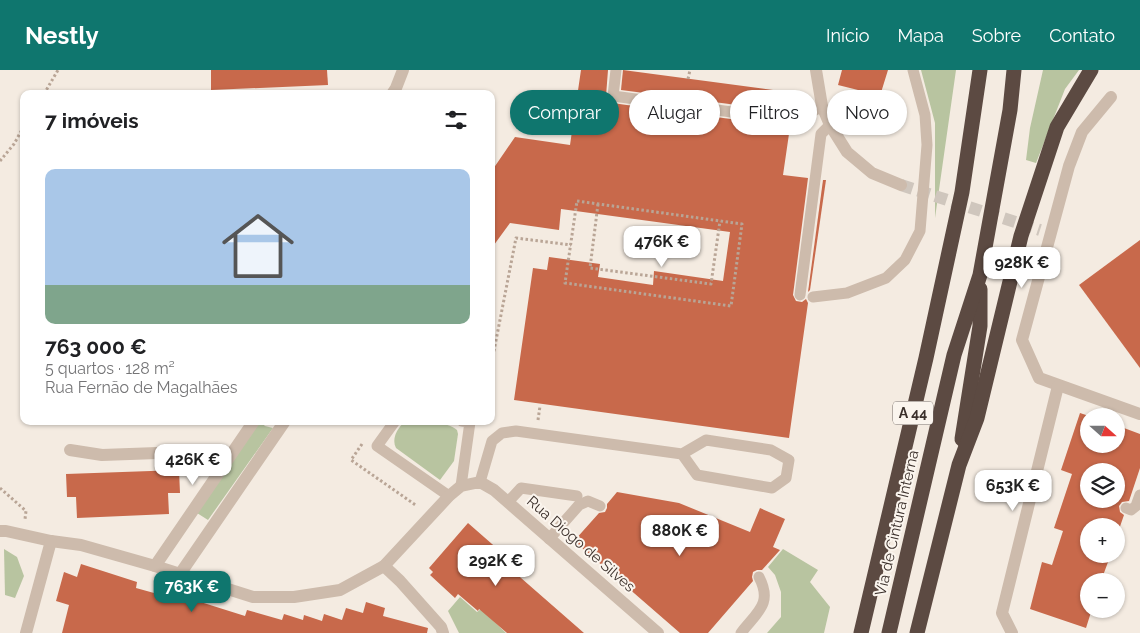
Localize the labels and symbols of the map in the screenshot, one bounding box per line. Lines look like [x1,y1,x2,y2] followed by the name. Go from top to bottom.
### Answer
[621,226,703,268] pin: 476K €
[981,246,1063,289] pin: 928K €
[893,402,933,424] road number: A 44
[1080,408,1125,452] north arrow
[152,444,234,486] pin: 426K €
[871,448,923,598] street label: Via de Cintura Interna
[972,470,1054,512] pin: 653K €
[523,492,639,596] street label: Rua Diogo de Silves
[639,514,721,557] pin: 880K €
[455,544,537,587] pin: 292K €
[151,570,233,613] pin: 763K €

